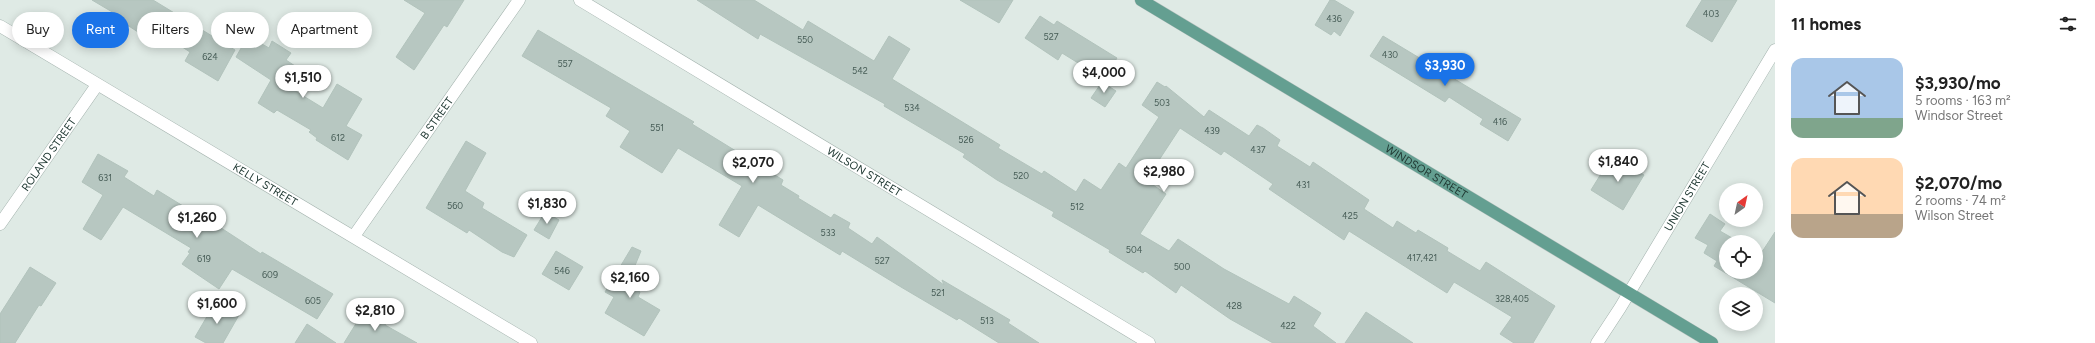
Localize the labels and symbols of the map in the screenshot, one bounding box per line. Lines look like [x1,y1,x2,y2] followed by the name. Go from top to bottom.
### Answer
[1703,8,1719,19] house number: 403
[1326,13,1342,24] house number: 436
[1043,31,1059,42] house number: 527
[797,34,813,45] house number: 550
[1382,49,1398,60] house number: 430
[202,51,218,62] house number: 624
[1412,53,1478,87] pin: $3,930
[557,58,573,69] house number: 557
[1071,60,1137,94] pin: $4,000
[270,65,336,99] pin: $1,510
[852,65,868,76] house number: 542
[417,94,456,141] street label: B STREET
[1154,97,1170,108] house number: 503
[904,102,920,113] house number: 534
[19,115,79,193] street label: ROLAND STREET
[1493,116,1507,127] house number: 416
[650,122,664,133] house number: 551
[1204,125,1220,136] house number: 439
[331,132,345,143] house number: 612
[958,134,974,145] house number: 526
[1383,142,1470,201] street label: WINDSOR STREET
[825,144,904,199] street label: WILSON STREET
[1250,144,1266,155] house number: 437
[1585,149,1651,183] pin: $1,840
[720,150,786,184] pin: $2,070
[1131,159,1197,193] pin: $2,980
[231,160,300,209] street label: KELLY STREET
[1661,160,1713,233] street label: UNION STREET
[1013,170,1029,181] house number: 520
[98,172,112,183] house number: 631
[1296,179,1310,190] house number: 431
[1719,183,1763,227] north arrow
[514,191,580,225] pin: $1,830
[447,200,463,211] house number: 560
[1070,201,1084,212] house number: 512
[164,205,230,239] pin: $1,260
[1342,210,1358,221] house number: 425
[821,227,836,238] house number: 533
[1126,244,1143,255] house number: 504
[1407,252,1437,263] house number: 417,421
[197,253,211,264] house number: 619
[874,255,890,266] house number: 527
[1174,261,1191,272] house number: 500
[554,265,570,276] house number: 546
[597,265,663,299] pin: $2,160
[262,269,278,280] house number: 609
[931,287,945,298] house number: 521
[184,291,250,325] pin: $1,600
[1495,293,1529,304] house number: 328,405
[305,295,321,306] house number: 605
[342,298,408,332] pin: $2,810
[1226,300,1243,311] house number: 428
[980,315,994,326] house number: 513
[1280,320,1296,331] house number: 422

